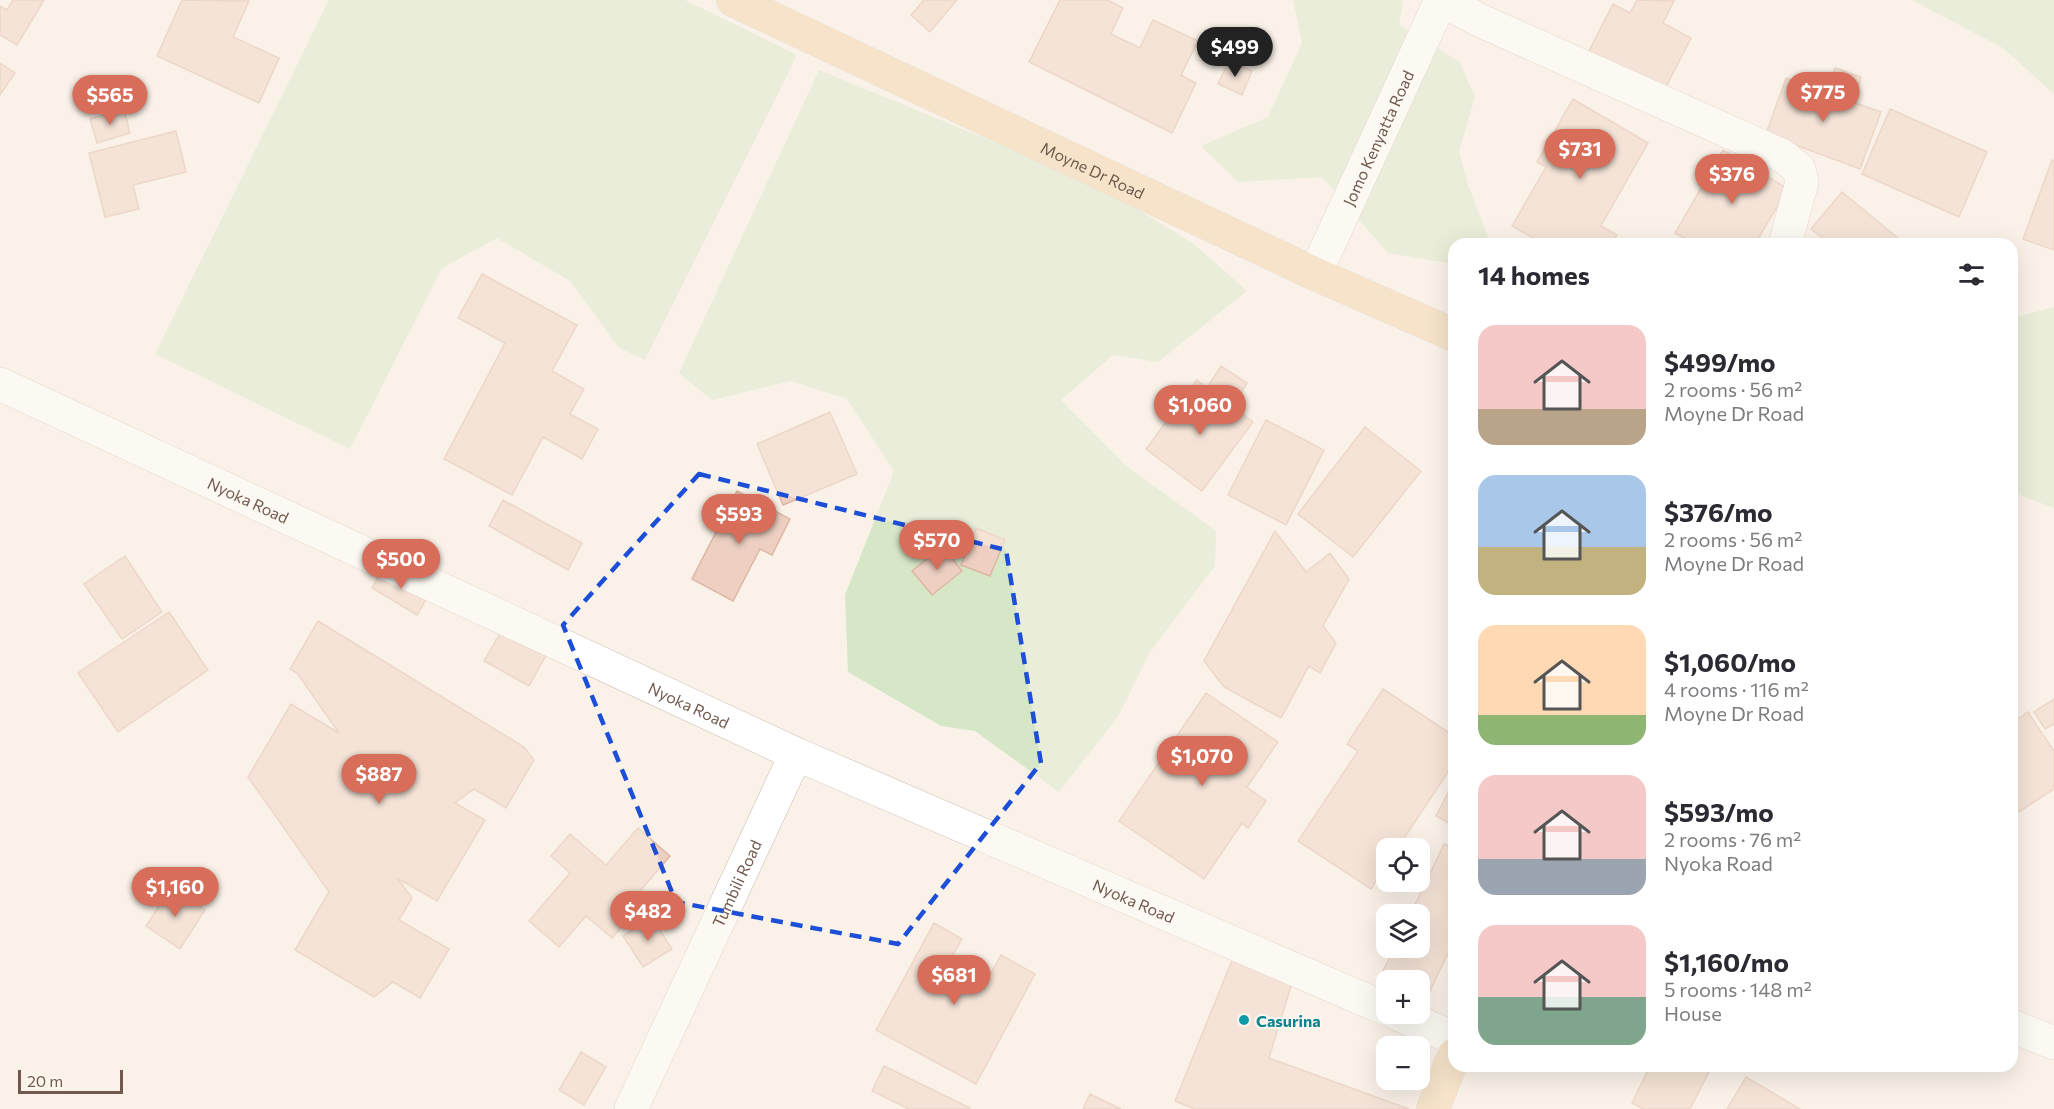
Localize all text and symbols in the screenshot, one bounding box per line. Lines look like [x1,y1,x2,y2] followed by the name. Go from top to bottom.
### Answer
[1199,27,1271,78] pin: $499
[1211,34,1259,58] text: $499
[1338,67,1417,208] street label: Jomo Kenyatta Road
[1787,72,1859,123] pin: $775
[74,75,146,126] pin: $565
[1800,79,1846,103] text: $775
[86,82,134,106] text: $565
[1544,129,1616,180] pin: $731
[1558,136,1602,160] text: $731
[1038,137,1148,202] street label: Moyne Dr Road
[1696,154,1768,205] pin: $376
[1709,161,1755,185] text: $376
[1955,258,1988,291] icon: filters
[1478,259,1590,290] text: 14 homes
[1664,346,1776,377] text: $499/mo
[1526,349,1598,421] icon: home
[1664,377,1802,401] text: 2 rooms · 56 m²
[1151,385,1249,436] pin: $1,060
[1168,392,1232,416] text: $1,060
[1664,401,1804,425] text: Moyne Dr Road
[205,473,292,526] street label: Nyoka Road
[703,494,775,545] pin: $593
[1664,496,1773,527] text: $376/mo
[1526,499,1598,571] icon: home
[715,501,763,525] text: $593
[901,520,973,571] pin: $570
[913,527,961,551] text: $570
[1664,527,1802,551] text: 2 rooms · 56 m²
[365,539,437,590] pin: $500
[376,546,426,570] text: $500
[1664,551,1804,575] text: Moyne Dr Road
[1664,646,1796,677] text: $1,060/mo
[1526,649,1598,721] icon: home
[646,677,733,731] street label: Nyoka Road
[1664,677,1809,701] text: 4 rooms · 116 m²
[1664,701,1804,725] text: Moyne Dr Road
[1153,736,1251,787] pin: $1,070
[1171,743,1233,767] text: $1,070
[343,754,415,805] pin: $887
[355,761,403,785] text: $887
[1664,796,1774,827] text: $593/mo
[1526,799,1598,871] icon: home
[1664,827,1801,851] text: 2 rooms · 76 m²
[708,837,764,930] street label: Tumbili Road
[1376,838,1430,1090] map controls
[1376,838,1430,892] button: locate
[1664,851,1773,875] text: Nyoka Road
[126,867,224,918] pin: $1,160
[146,874,204,898] text: $1,160
[1090,874,1178,926] street label: Nyoka Road
[612,891,684,942] pin: $482
[624,898,672,922] text: $482
[1376,904,1430,958] button: layers
[1664,946,1789,977] text: $1,160/mo
[1526,949,1598,1021] icon: home
[918,955,990,1006] pin: $681
[931,962,977,986] text: $681
[1376,970,1430,1024] button: +
[1664,977,1812,1001] text: 5 rooms · 148 m²
[1664,1001,1722,1025] text: House
[1256,1011,1321,1030] place label: Casurina
[1237,1013,1251,1027] marker: Casurina
[1376,1036,1430,1090] button: −
[18,1067,123,1094] scale bar
[27,1071,63,1090] text: 20 m

